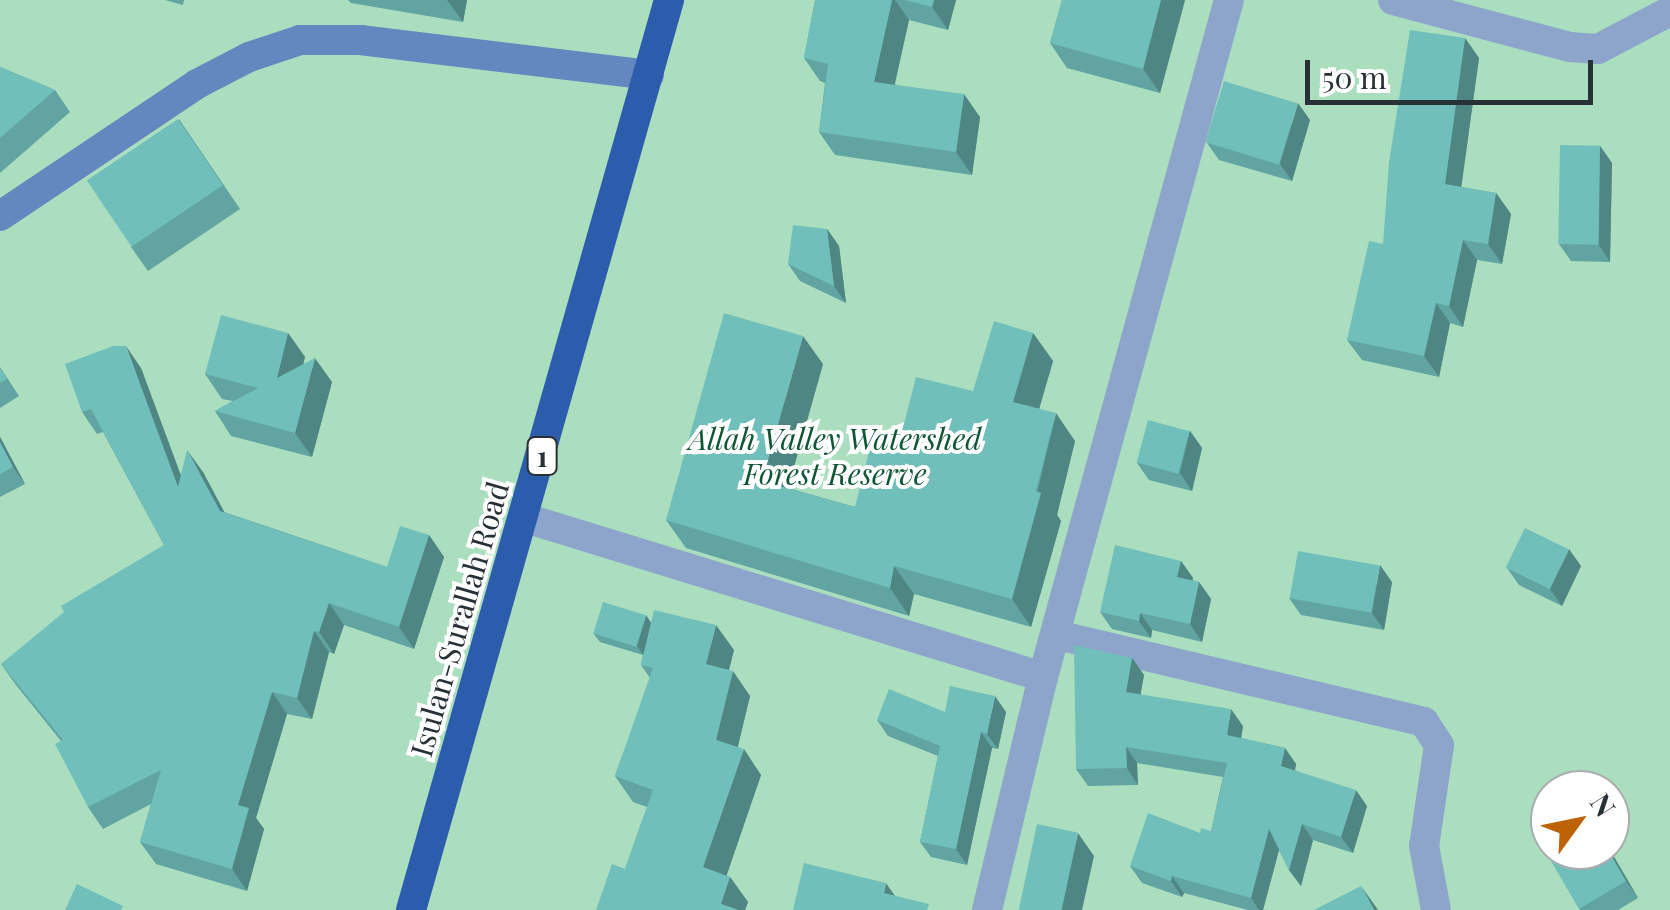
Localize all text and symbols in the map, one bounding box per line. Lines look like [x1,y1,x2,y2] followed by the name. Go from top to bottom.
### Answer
[1310,40,1598,102] scale bar
[1322,57,1387,97] text: 50 m
[688,420,982,490] park label: Allah Valley Watershed Forest Reserve
[524,433,560,479] road number: 1
[403,477,515,761] street label: Isulan-Surallah Road
[1530,770,1630,870] north arrow
[1583,786,1625,823] text: N

